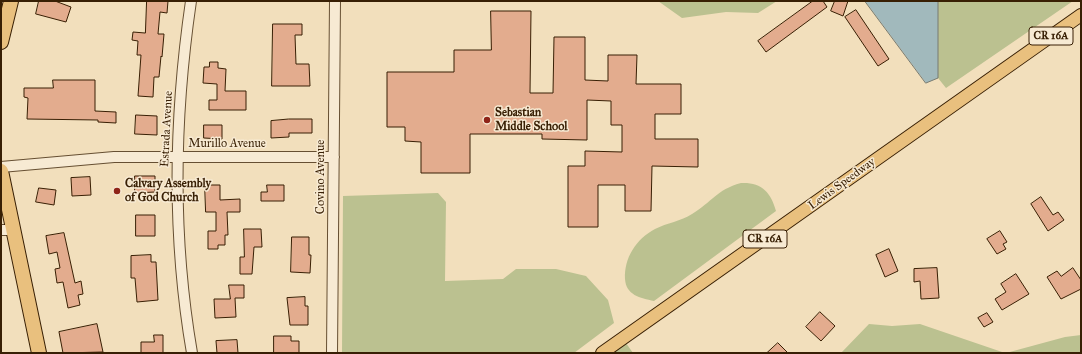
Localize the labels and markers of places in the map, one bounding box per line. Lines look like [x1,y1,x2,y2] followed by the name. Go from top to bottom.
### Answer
[495,106,568,134] place label: Sebastian Middle School
[482,115,492,125] marker: Sebastian Middle School
[125,177,211,205] place label: Calvary Assembly of God Church
[112,186,122,196] marker: Calvary Assembly of God Church

